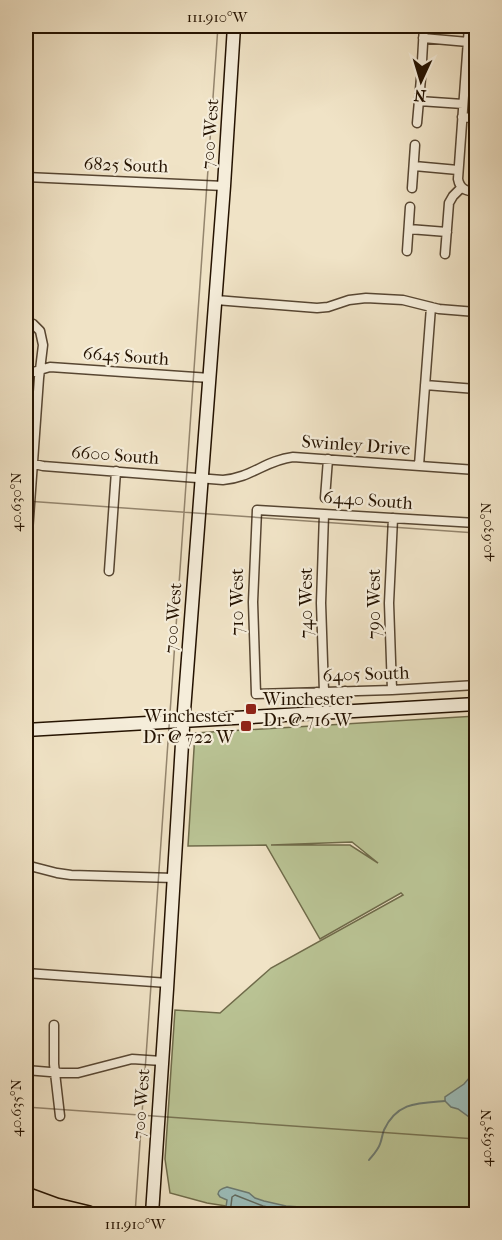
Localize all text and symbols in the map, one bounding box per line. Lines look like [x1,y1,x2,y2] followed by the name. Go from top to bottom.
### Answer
[187,8,248,26] text: 111.910°W
[391,51,451,111] north arrow
[412,86,427,105] text: N
[198,97,223,170] street label: 700 West
[83,154,169,177] street label: 6825 South
[82,343,170,370] street label: 6645 South
[301,431,411,460] street label: Swinley Drive
[70,442,160,469] street label: 6600 South
[7,472,25,532] text: 40.630°N
[322,487,413,514] street label: 6440 South
[477,502,495,562] text: 40.630°N
[296,567,317,639] street label: 740 West
[227,568,248,636] street label: 710 West
[364,568,385,639] street label: 790 West
[161,581,186,654] street label: 700 West
[322,662,410,687] street label: 6405 South
[262,689,353,731] place label: Winchester Dr @ 716 W
[244,702,258,716] marker: Winchester Dr @ 716 W
[143,706,235,748] place label: Winchester Dr @ 722 W
[239,719,253,733] marker: Winchester Dr @ 722 W
[129,1067,154,1140] street label: 700 West
[7,1079,25,1137] text: 40.635°N
[477,1109,495,1167] text: 40.635°N
[105,1215,166,1233] text: 111.910°W

